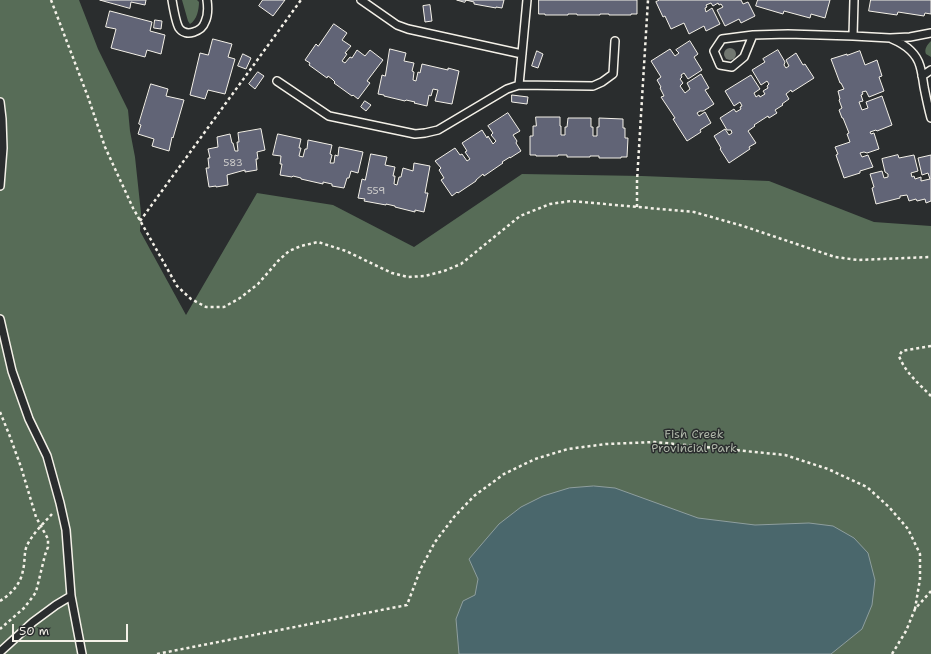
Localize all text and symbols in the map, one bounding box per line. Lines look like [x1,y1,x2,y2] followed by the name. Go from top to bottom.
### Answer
[223,157,243,169] house number: 583
[367,185,385,197] house number: 559
[651,428,737,456] park label: Fish Creek Provincial Park
[14,616,130,642] scale bar
[19,623,49,639] text: 50 m

